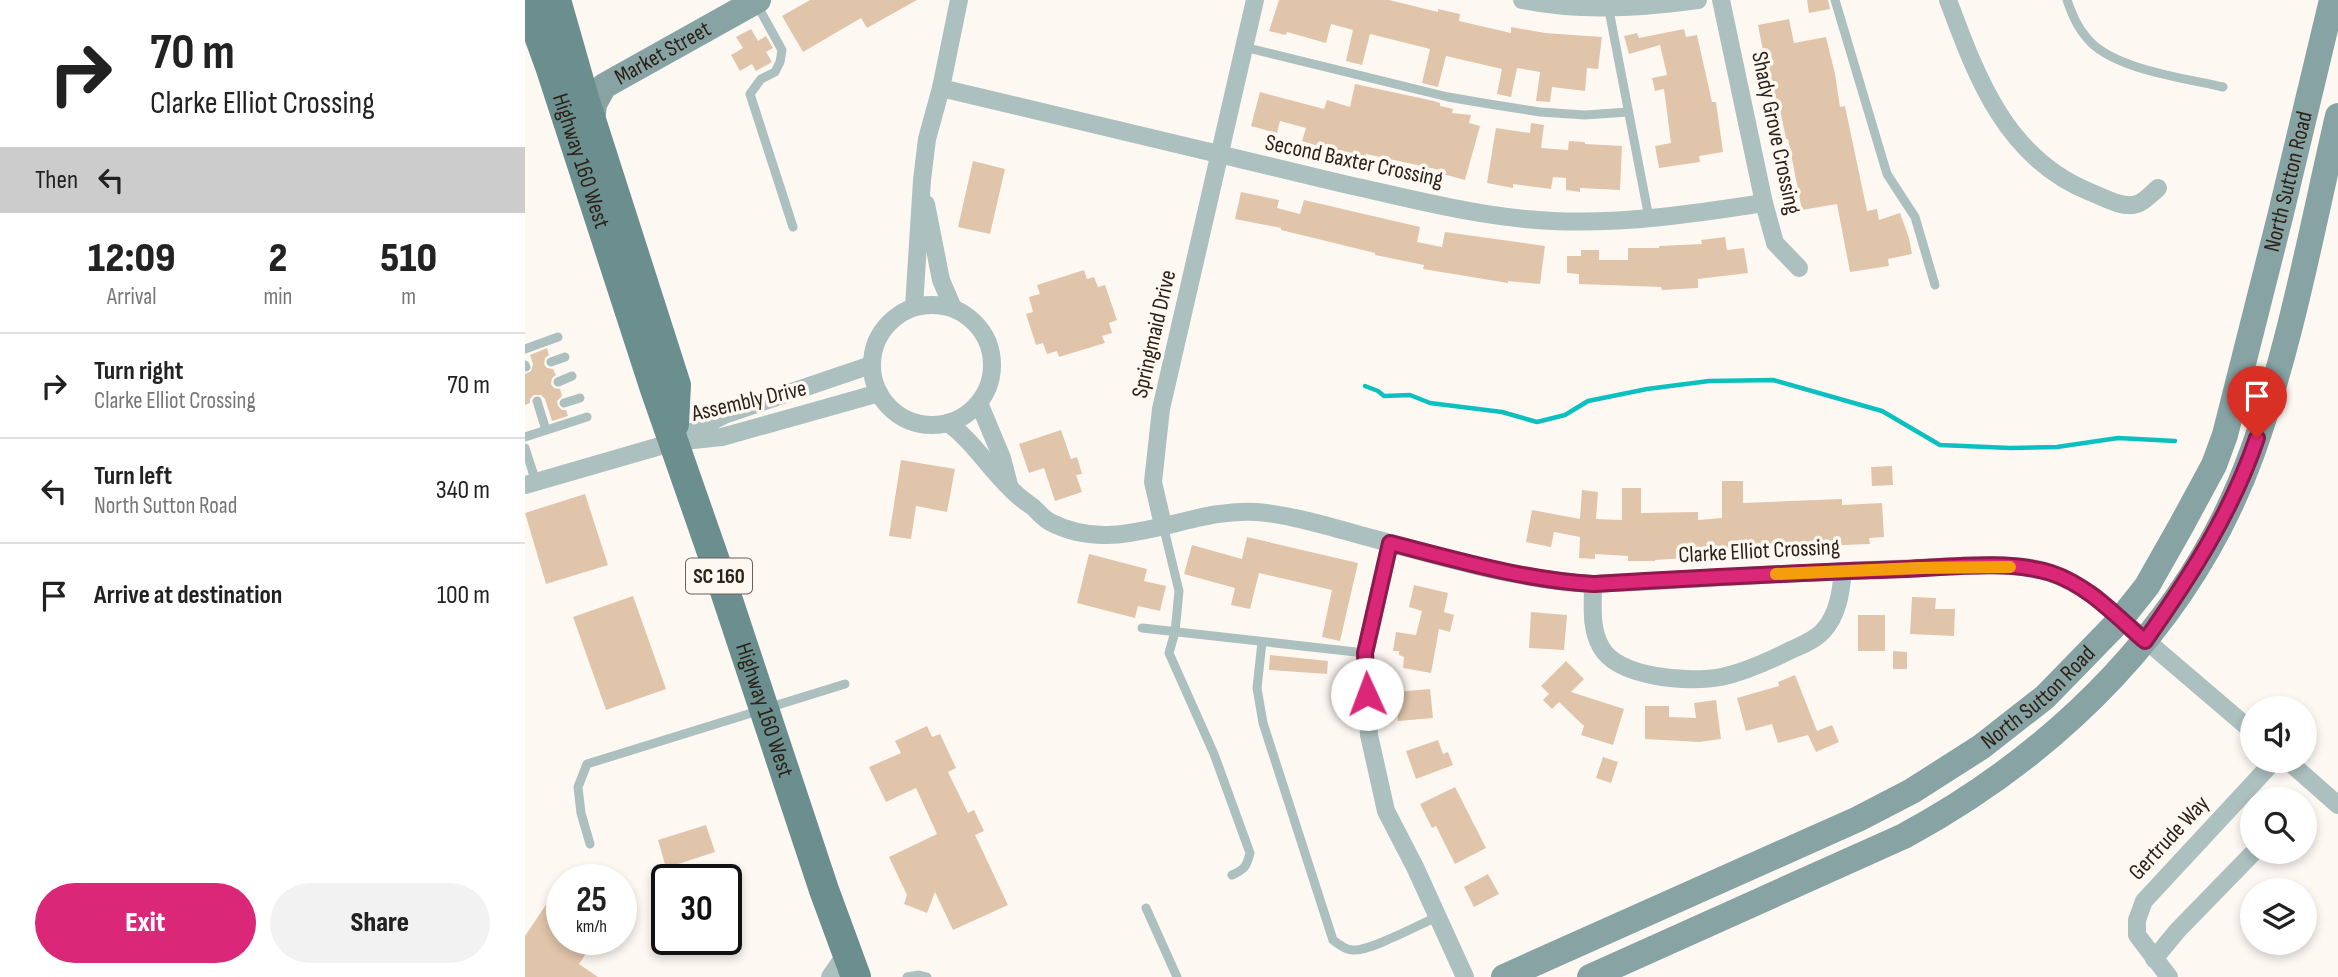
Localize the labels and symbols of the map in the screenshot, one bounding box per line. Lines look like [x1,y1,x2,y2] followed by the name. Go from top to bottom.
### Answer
[610,15,716,91] street label: Market Street
[1745,49,1807,217] street label: Shady Grove Crossing
[546,90,616,232] street label: Highway 160 West
[2258,109,2319,255] street label: North Sutton Road
[1262,128,1446,194] street label: Second Baxter Crossing
[1126,267,1182,401] street label: Springmaid Drive
[2227,366,2287,438] pin
[688,374,809,428] street label: Assembly Drive
[1678,533,1840,569] street label: Clarke Elliot Crossing
[686,558,752,594] road number: SC 160
[729,639,800,781] street label: Highway 160 West
[1975,640,2101,756] street label: North Sutton Road
[1330,657,1404,731] position arrow
[2123,790,2215,886] street label: Gertrude Way
[651,864,742,955] speed limit sign: 30

